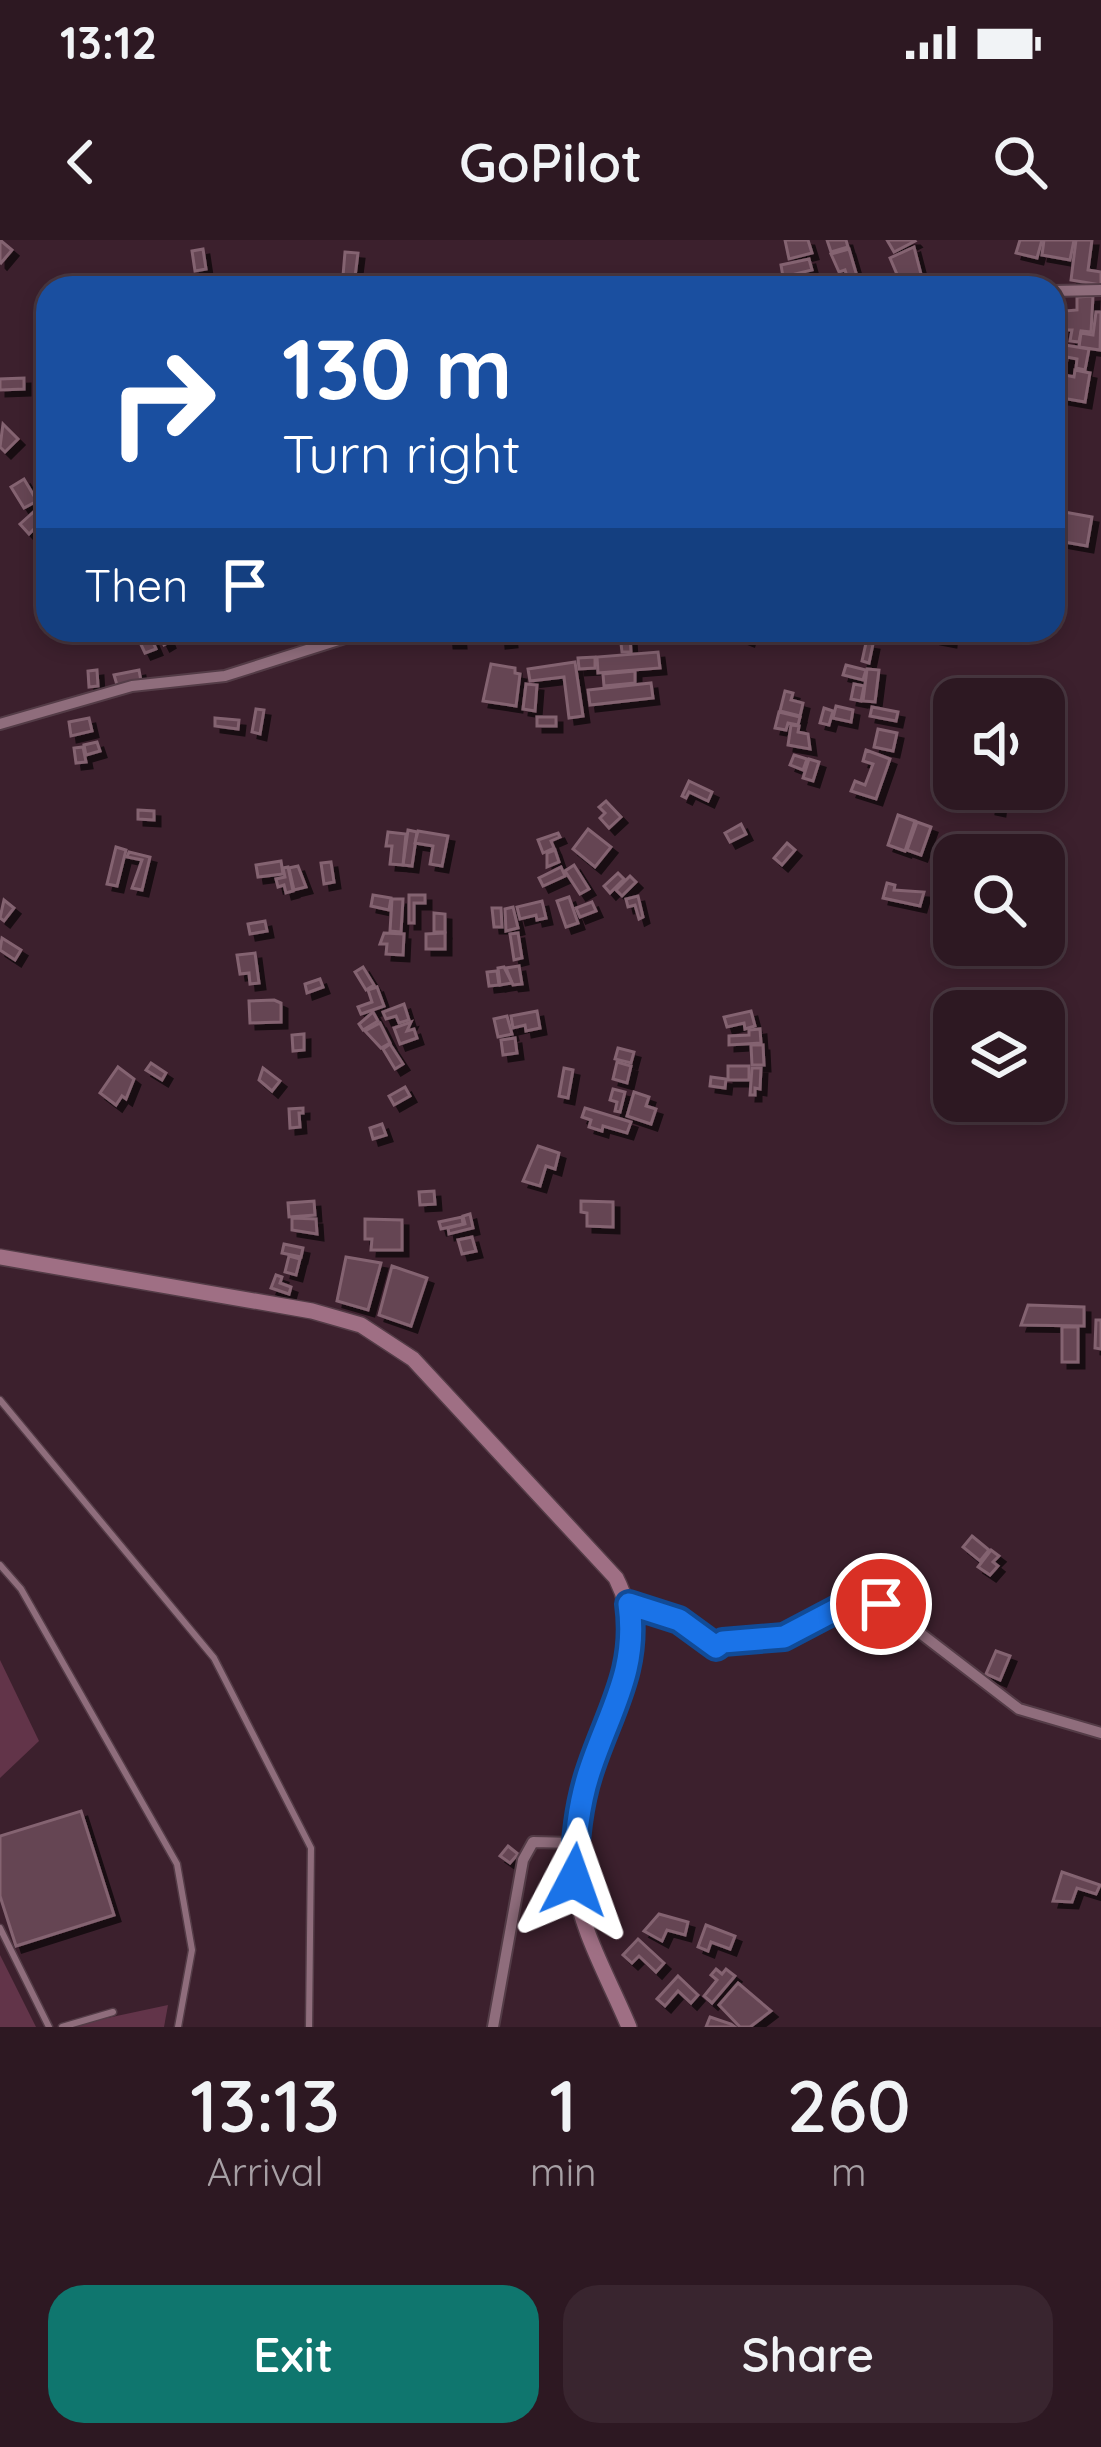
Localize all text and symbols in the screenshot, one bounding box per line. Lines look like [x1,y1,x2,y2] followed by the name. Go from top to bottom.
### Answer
[60,14,157,70] text: 13:12
[459,128,642,196] text: GoPilot
[48,129,114,195] icon: back
[987,129,1053,195] icon: search
[282,315,512,420] text: 130 m
[84,324,240,480] icon: right
[282,419,521,487] text: Turn right
[212,552,278,618] icon: arrive
[84,557,188,613] text: Then
[933,678,1065,1122] map controls
[933,678,1065,810] button: sound
[933,834,1065,966] button: search
[933,990,1065,1122] button: layers
[830,1553,932,1655] pin
[848,1571,914,1637] icon: arrive
[511,1817,637,1943] position arrow
[190,2060,340,2150] text: 13:13
[550,2060,577,2150] text: 1
[787,2060,911,2150] text: 260
[207,2147,323,2196] text: Arrival
[530,2147,597,2196] text: min
[831,2147,867,2196] text: m
[48,2285,539,2423] button: Exit
[563,2285,1053,2423] button: Share

